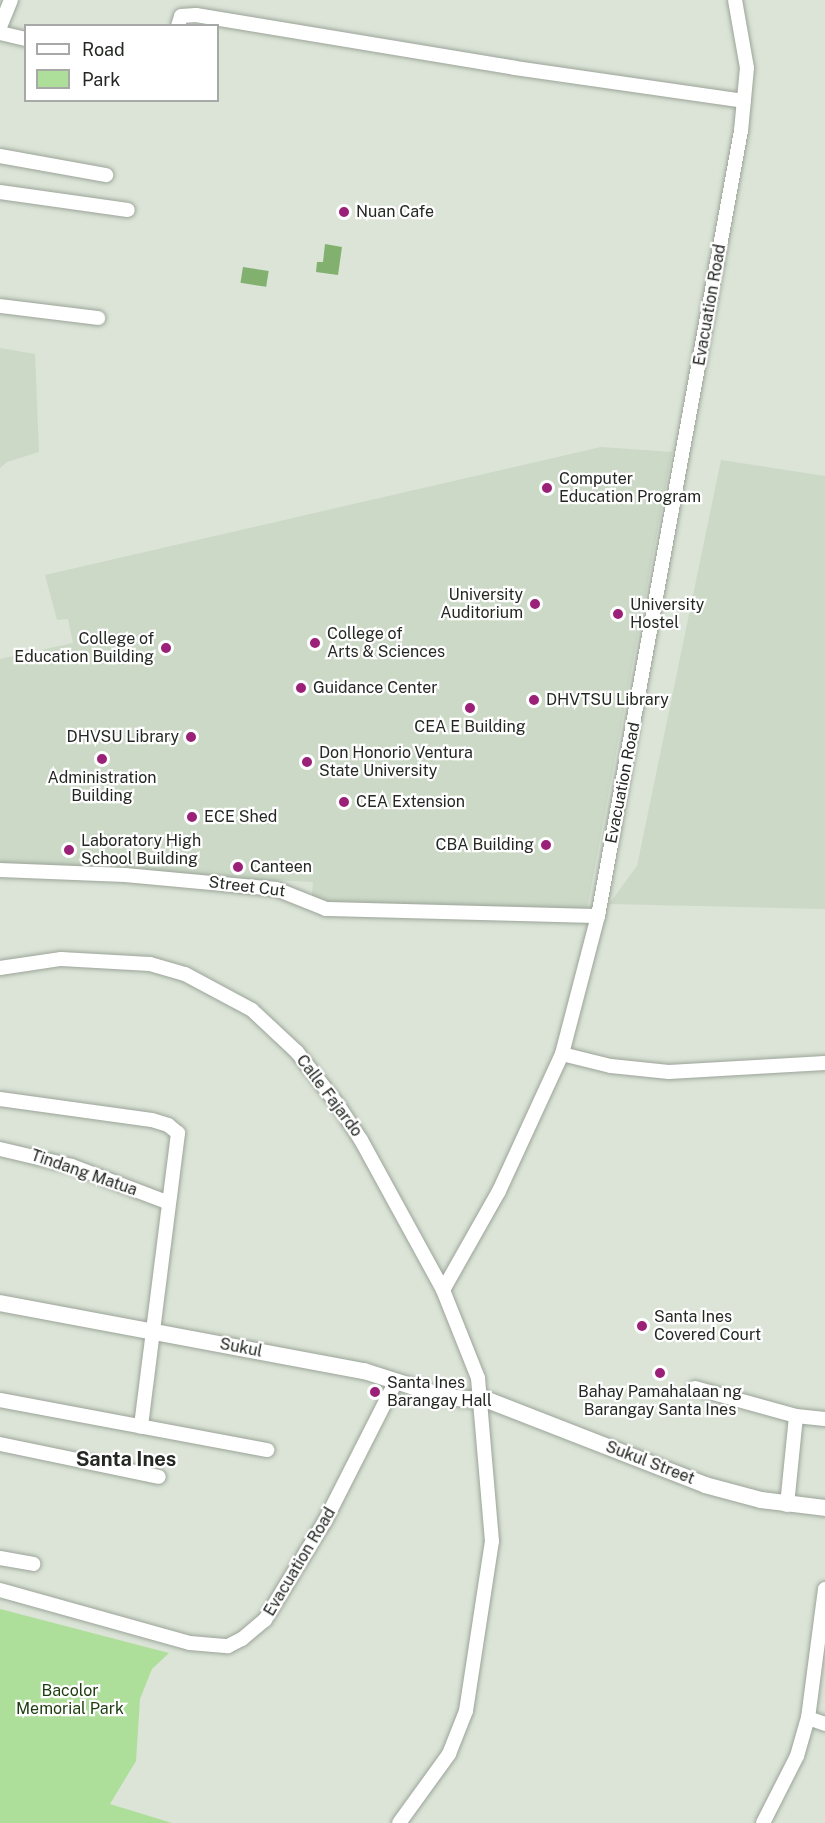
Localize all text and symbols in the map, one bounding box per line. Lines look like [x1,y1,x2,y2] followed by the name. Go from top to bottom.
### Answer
[24,24,219,102] legend
[82,39,125,60] text: Road
[82,69,120,90] text: Park
[356,202,434,222] place label: Nuan Cafe
[337,205,351,219] marker: Nuan Cafe
[690,243,730,367] street label: Evacuation Road
[559,469,701,507] place label: Computer Education Program
[540,481,554,495] marker: Computer Education Program
[440,585,523,623] place label: University Auditorium
[630,595,704,633] place label: University Hostel
[528,597,542,611] marker: University Auditorium
[611,607,625,621] marker: University Hostel
[327,624,445,662] place label: College of Arts & Sciences
[14,629,154,667] place label: College of Education Building
[308,636,322,650] marker: College of Arts & Sciences
[159,641,173,655] marker: College of Education Building
[313,678,438,698] place label: Guidance Center
[294,681,308,695] marker: Guidance Center
[546,690,669,710] place label: DHVTSU Library
[527,693,541,707] marker: DHVTSU Library
[463,701,477,715] marker: CEA E Building
[414,717,526,737] place label: CEA E Building
[602,721,644,845] street label: Evacuation Road
[67,727,179,747] place label: DHVSU Library
[184,730,198,744] marker: DHVSU Library
[319,743,473,781] place label: Don Honorio Ventura State University
[95,752,109,766] marker: Administration Building
[300,755,314,769] marker: Don Honorio Ventura State University
[48,768,156,806] place label: Administration Building
[356,792,465,812] place label: CEA Extension
[337,795,351,809] marker: CEA Extension
[204,807,277,827] place label: ECE Shed
[185,810,199,824] marker: ECE Shed
[81,831,201,869] place label: Laboratory High School Building
[436,835,534,855] place label: CBA Building
[539,838,553,852] marker: CBA Building
[62,843,76,857] marker: Laboratory High School Building
[250,857,312,877] place label: Canteen
[231,860,245,874] marker: Canteen
[208,873,286,901] street label: Street Cut
[292,1051,366,1141] street label: Calle Fajardo
[28,1146,140,1200] street label: Tindang Matua
[654,1307,761,1345] place label: Santa Ines Covered Court
[635,1319,649,1333] marker: Santa Ines Covered Court
[218,1334,264,1362] street label: Sukul
[653,1366,667,1380] marker: Bahay Pamahalaan ng Barangay Santa Ines
[387,1373,492,1411] place label: Santa Ines Barangay Hall
[578,1382,742,1420] place label: Bahay Pamahalaan ng Barangay Santa Ines
[368,1385,382,1399] marker: Santa Ines Barangay Hall
[603,1437,697,1489] street label: Sukul Street
[76,1447,176,1471] district label: Santa Ines
[260,1504,340,1620] street label: Evacuation Road
[16,1681,124,1719] park label: Bacolor Memorial Park

